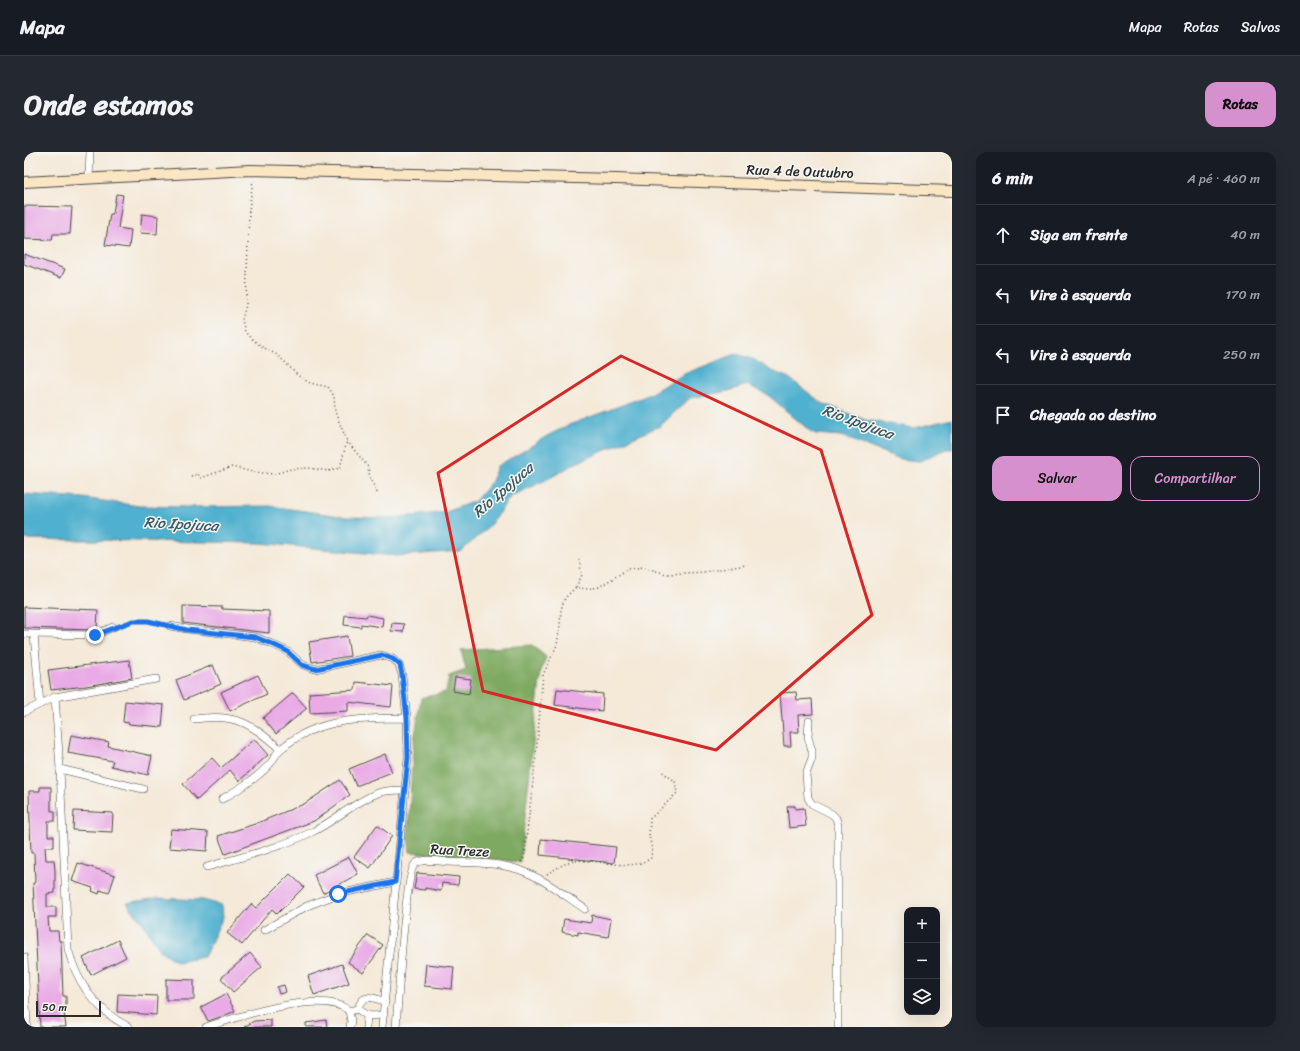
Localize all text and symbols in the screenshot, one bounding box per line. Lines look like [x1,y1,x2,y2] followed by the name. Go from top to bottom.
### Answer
[20,11,65,44] text: Mapa
[1129,15,1162,40] text: Mapa
[1184,15,1219,40] text: Rotas
[1241,15,1280,40] text: Salvos
[24,80,193,129] text: Onde estamos
[1205,82,1276,127] button: Rotas
[746,157,854,186] street label: Rua 4 de Outubro
[992,163,1033,193] text: 6 min
[1187,167,1260,190] text: A pé · 460 m
[1030,222,1127,248] text: Siga em frente
[1230,223,1260,246] text: 40 m
[992,224,1014,246] icon: ahead
[1030,282,1131,308] text: Vire à esquerda
[1225,283,1260,306] text: 170 m
[992,284,1014,306] icon: left
[1030,342,1131,368] text: Vire à esquerda
[1223,343,1260,366] text: 250 m
[992,344,1014,366] icon: left
[819,397,900,448] water label: Rio Ipojuca
[1030,402,1156,428] text: Chegada ao destino
[992,404,1014,426] icon: arrive
[467,454,541,524] water label: Rio Ipojuca
[992,456,1122,501] button: Salvar
[1130,456,1260,501] button: Compartilhar
[143,509,221,539] water label: Rio Ipojuca
[86,626,104,644] route end
[430,836,490,865] street label: Rua Treze
[329,885,347,903] route start
[904,907,940,1015] map controls
[904,907,940,943] button: +
[904,943,940,979] button: −
[904,979,940,1015] button: layers
[42,998,67,1017] text: 50 m
[36,999,101,1018] scale bar

